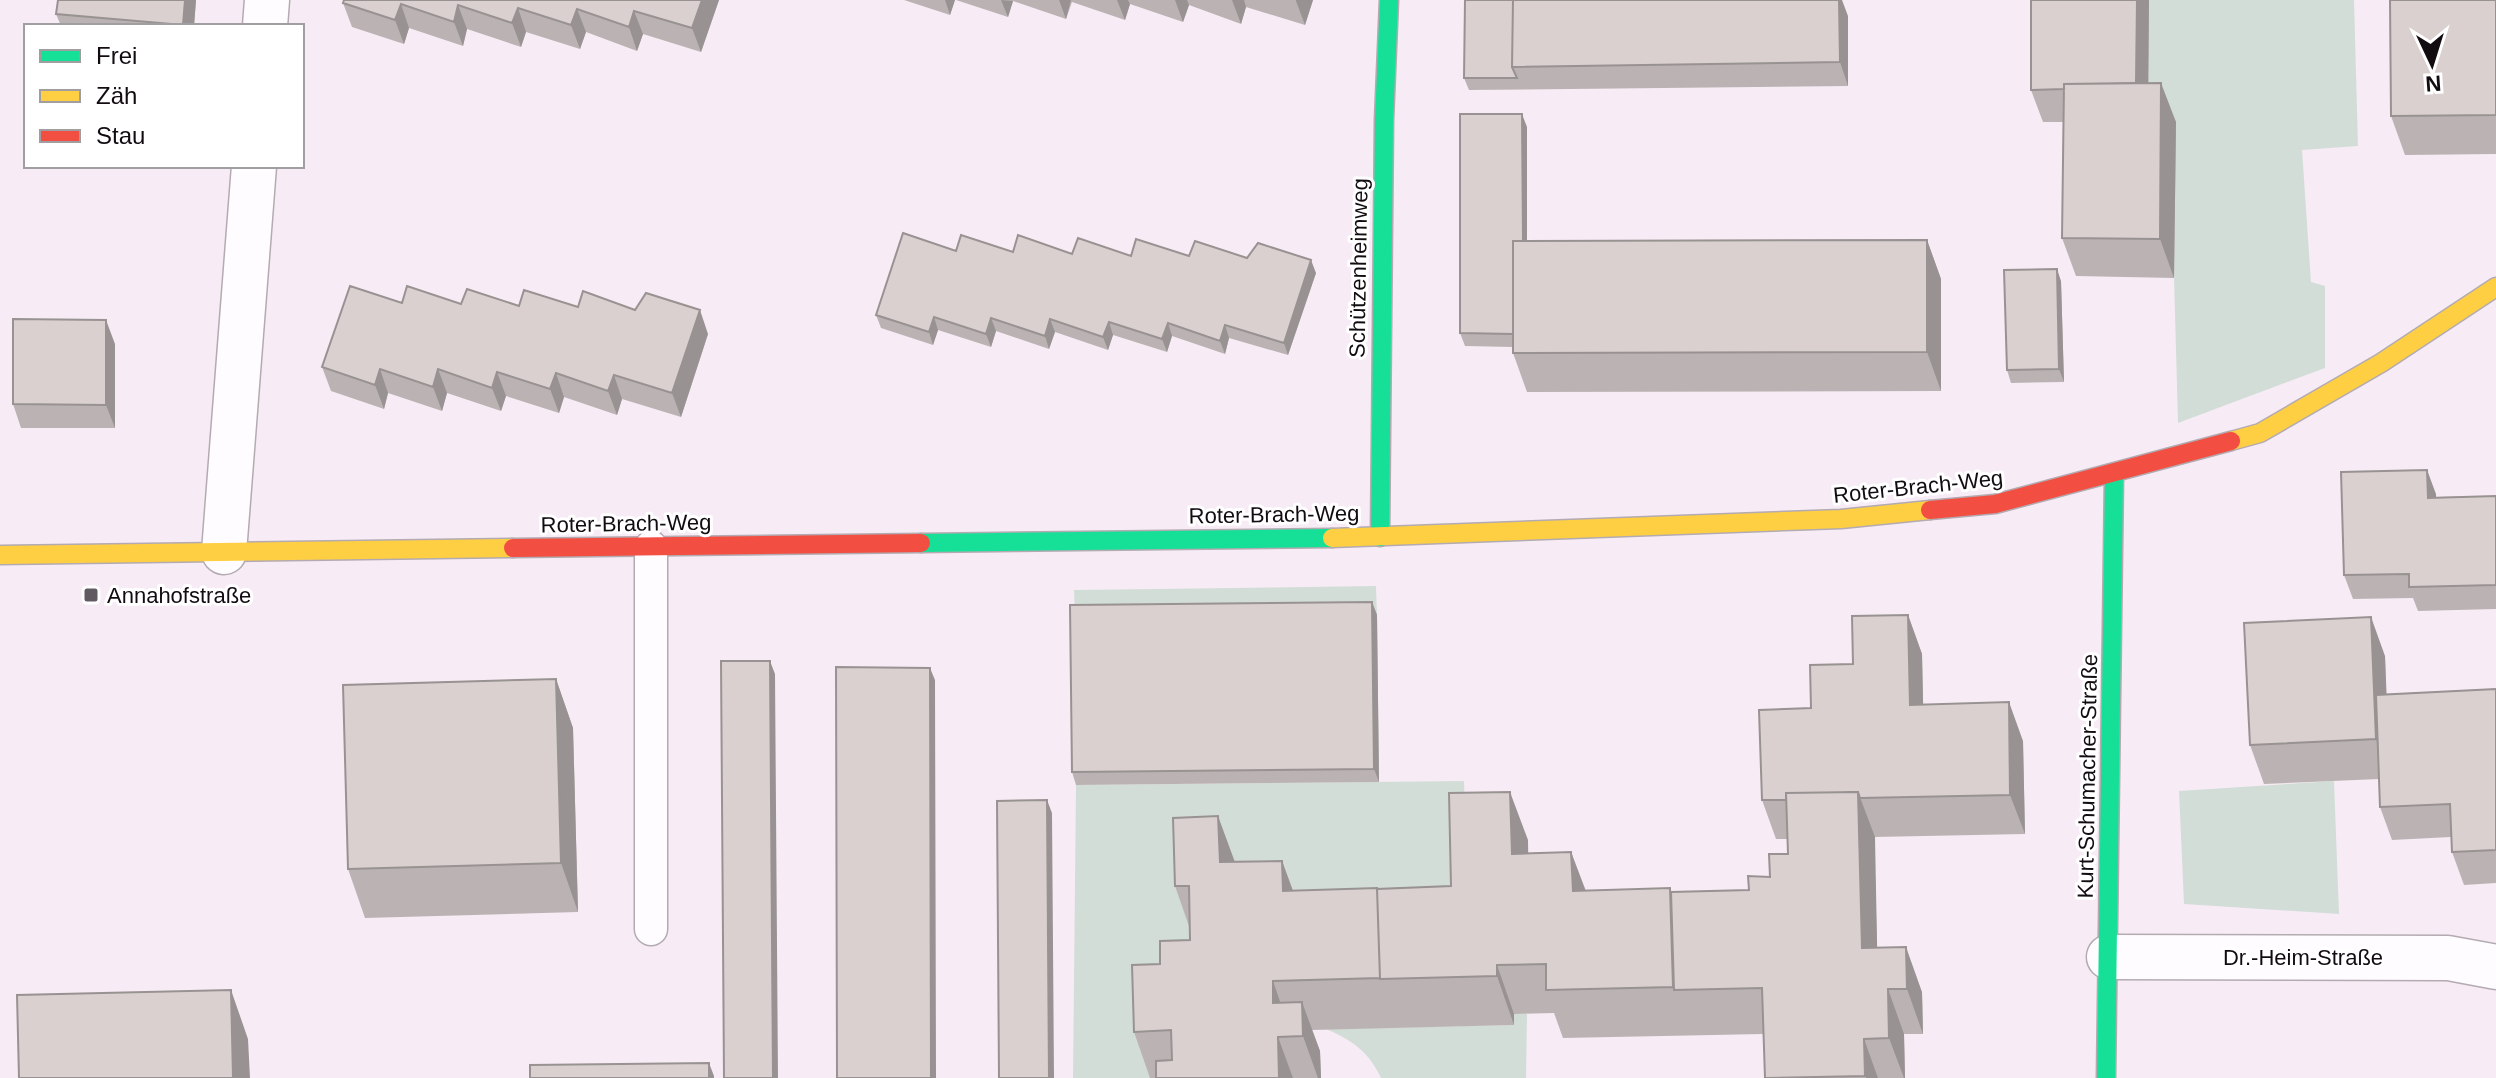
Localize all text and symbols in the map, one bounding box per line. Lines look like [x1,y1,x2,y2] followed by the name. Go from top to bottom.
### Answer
[24,24,304,168] legend
[2392,24,2472,104] north arrow
[96,42,137,69] text: Frei
[2425,70,2442,96] text: N
[96,82,137,109] text: Zäh
[96,122,145,149] text: Stau
[1344,178,1373,358] street label: Schützenheimweg
[1832,465,2004,508] street label: Roter-Brach-Weg
[1188,501,1360,528] street label: Roter-Brach-Weg
[540,510,712,537] street label: Roter-Brach-Weg
[107,583,251,608] place label: Annahofstraße
[82,586,100,604] marker: Annahofstraße
[2073,654,2102,898] street label: Kurt-Schumacher-Straße
[2223,945,2383,970] street label: Dr.-Heim-Straße

